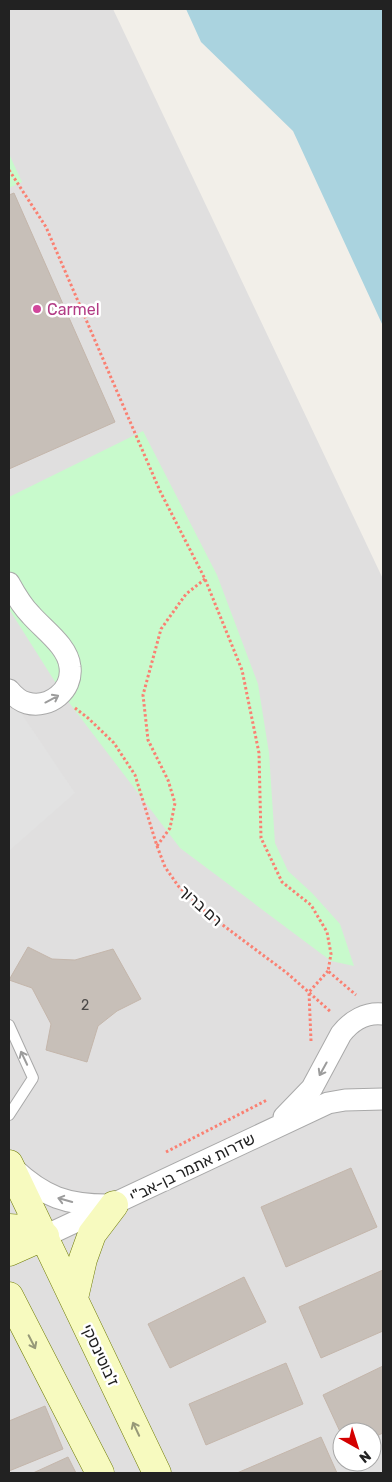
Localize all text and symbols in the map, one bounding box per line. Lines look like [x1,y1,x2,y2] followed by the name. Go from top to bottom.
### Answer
[47,300,100,319] place label: Carmel
[31,303,43,315] marker: Carmel
[44,694,59,704] one-way arrow
[175,881,226,930] street label: רם ברוך
[81,997,89,1014] house number: 2
[18,1051,28,1066] one-way arrow
[318,1062,328,1077] one-way arrow
[126,1129,258,1206] street label: שדרות אתמר בן-אב"י
[58,1194,74,1204] one-way arrow
[78,1321,123,1389] street label: ז'בוטינסקי
[28,1334,37,1349] one-way arrow
[131,1422,140,1437] one-way arrow
[332,1422,382,1472] north arrow
[356,1447,374,1466] text: N

